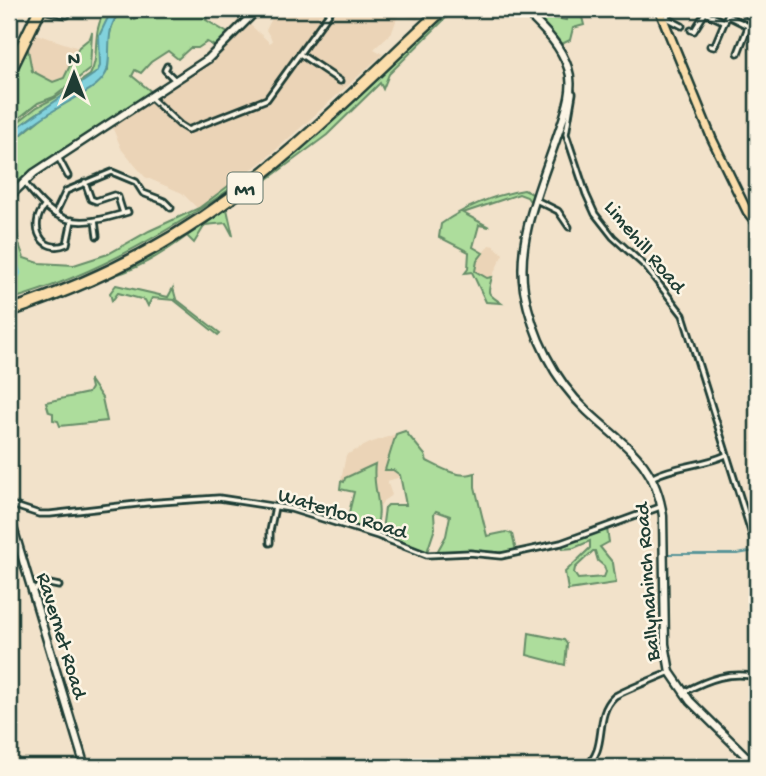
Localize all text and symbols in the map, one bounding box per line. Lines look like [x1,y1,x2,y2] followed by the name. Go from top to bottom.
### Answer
[38,38,108,108] north arrow
[68,49,80,72] text: N
[228,172,262,204] road number: M1
[597,197,691,301] street label: Limehill Road
[274,484,411,547] street label: Waterloo Road
[631,500,668,663] street label: Ballynahinch Road
[29,570,91,704] street label: Ravernet Road

